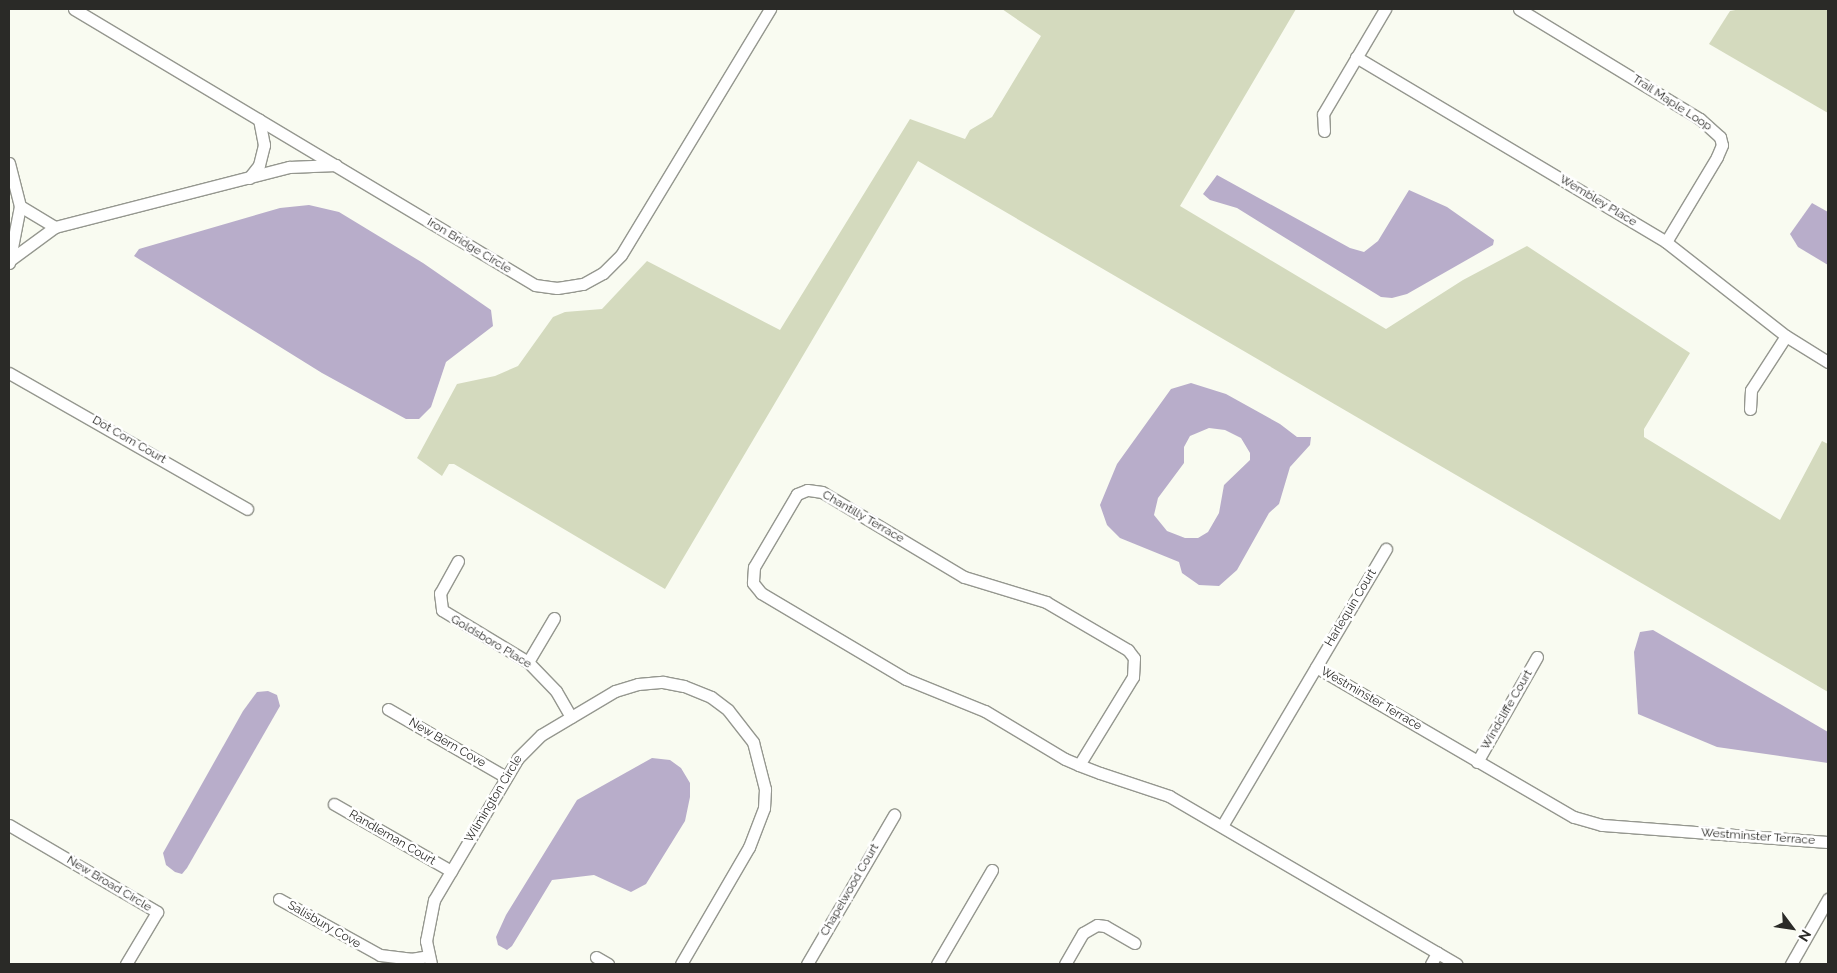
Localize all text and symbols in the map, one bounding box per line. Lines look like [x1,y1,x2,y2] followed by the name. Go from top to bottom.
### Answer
[1629,72,1715,134] street label: Trail Maple Loop
[1557,172,1639,230] street label: Wembley Place
[424,215,514,277] street label: Iron Bridge Circle
[90,413,168,467] street label: Dot Com Court
[819,488,907,546] street label: Chantilly Terrace
[1322,567,1380,649] street label: Harlequin Court
[448,612,534,672] street label: Goldsboro Place
[1318,664,1424,734] street label: Westminster Terrace
[1478,668,1536,752] street label: Windcliffe Court
[406,715,488,771] street label: New Bern Cove
[462,753,526,845] street label: Wilmington Circle
[346,807,438,869] street label: Randleman Court
[1700,826,1816,848] street label: Westminster Terrace
[818,841,882,939] street label: Chapelwood Court
[64,853,154,915] street label: New Broad Circle
[285,898,363,952] street label: Salisbury Cove
[1767,903,1817,953] north arrow
[1795,927,1814,944] text: N

